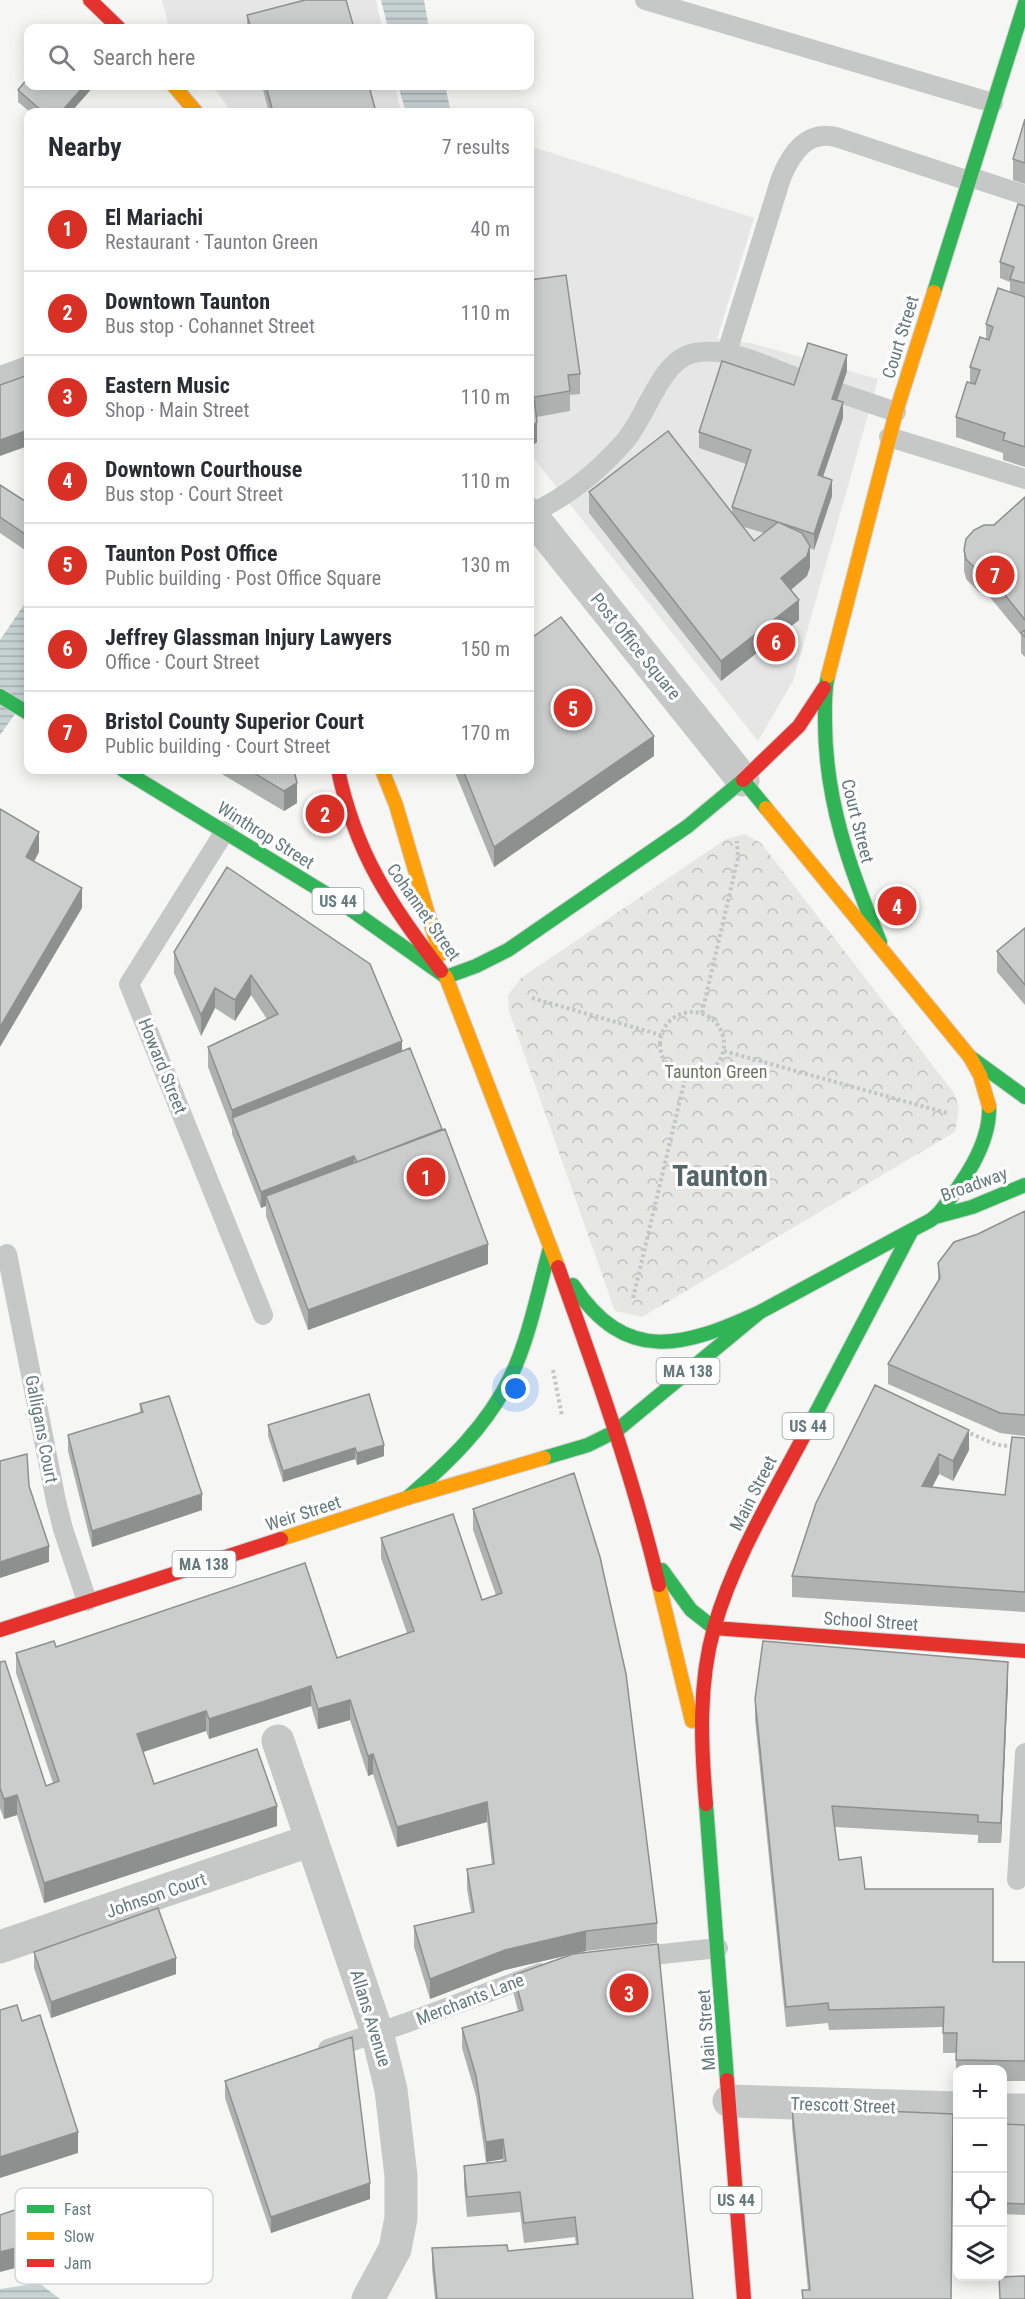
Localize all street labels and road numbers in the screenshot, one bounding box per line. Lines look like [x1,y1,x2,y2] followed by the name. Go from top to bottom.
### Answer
[877,293,923,381] street label: Court Street
[587,588,685,704] street label: Post Office Square
[837,777,879,865] street label: Court Street
[214,797,318,873] street label: Winthrop Street
[383,859,465,965] street label: Cohannet Street
[312,888,364,914] road number: US 44
[134,1015,192,1117] street label: Howard Street
[938,1162,1011,1206] street label: Broadway
[656,1358,720,1384] road number: MA 138
[21,1373,63,1485] street label: Galligans Court
[782,1413,834,1439] road number: US 44
[725,1452,781,1534] street label: Main Street
[263,1491,343,1535] street label: Weir Street
[172,1551,236,1577] road number: MA 138
[823,1607,919,1635] street label: School Street
[103,1868,209,1922] street label: Johnson Court
[346,1967,396,2069] street label: Allans Avenue
[413,1969,527,2029] street label: Merchants Lane
[693,1989,719,2071] street label: Main Street
[790,2093,896,2117] street label: Trescott Street
[710,2187,762,2213] road number: US 44

